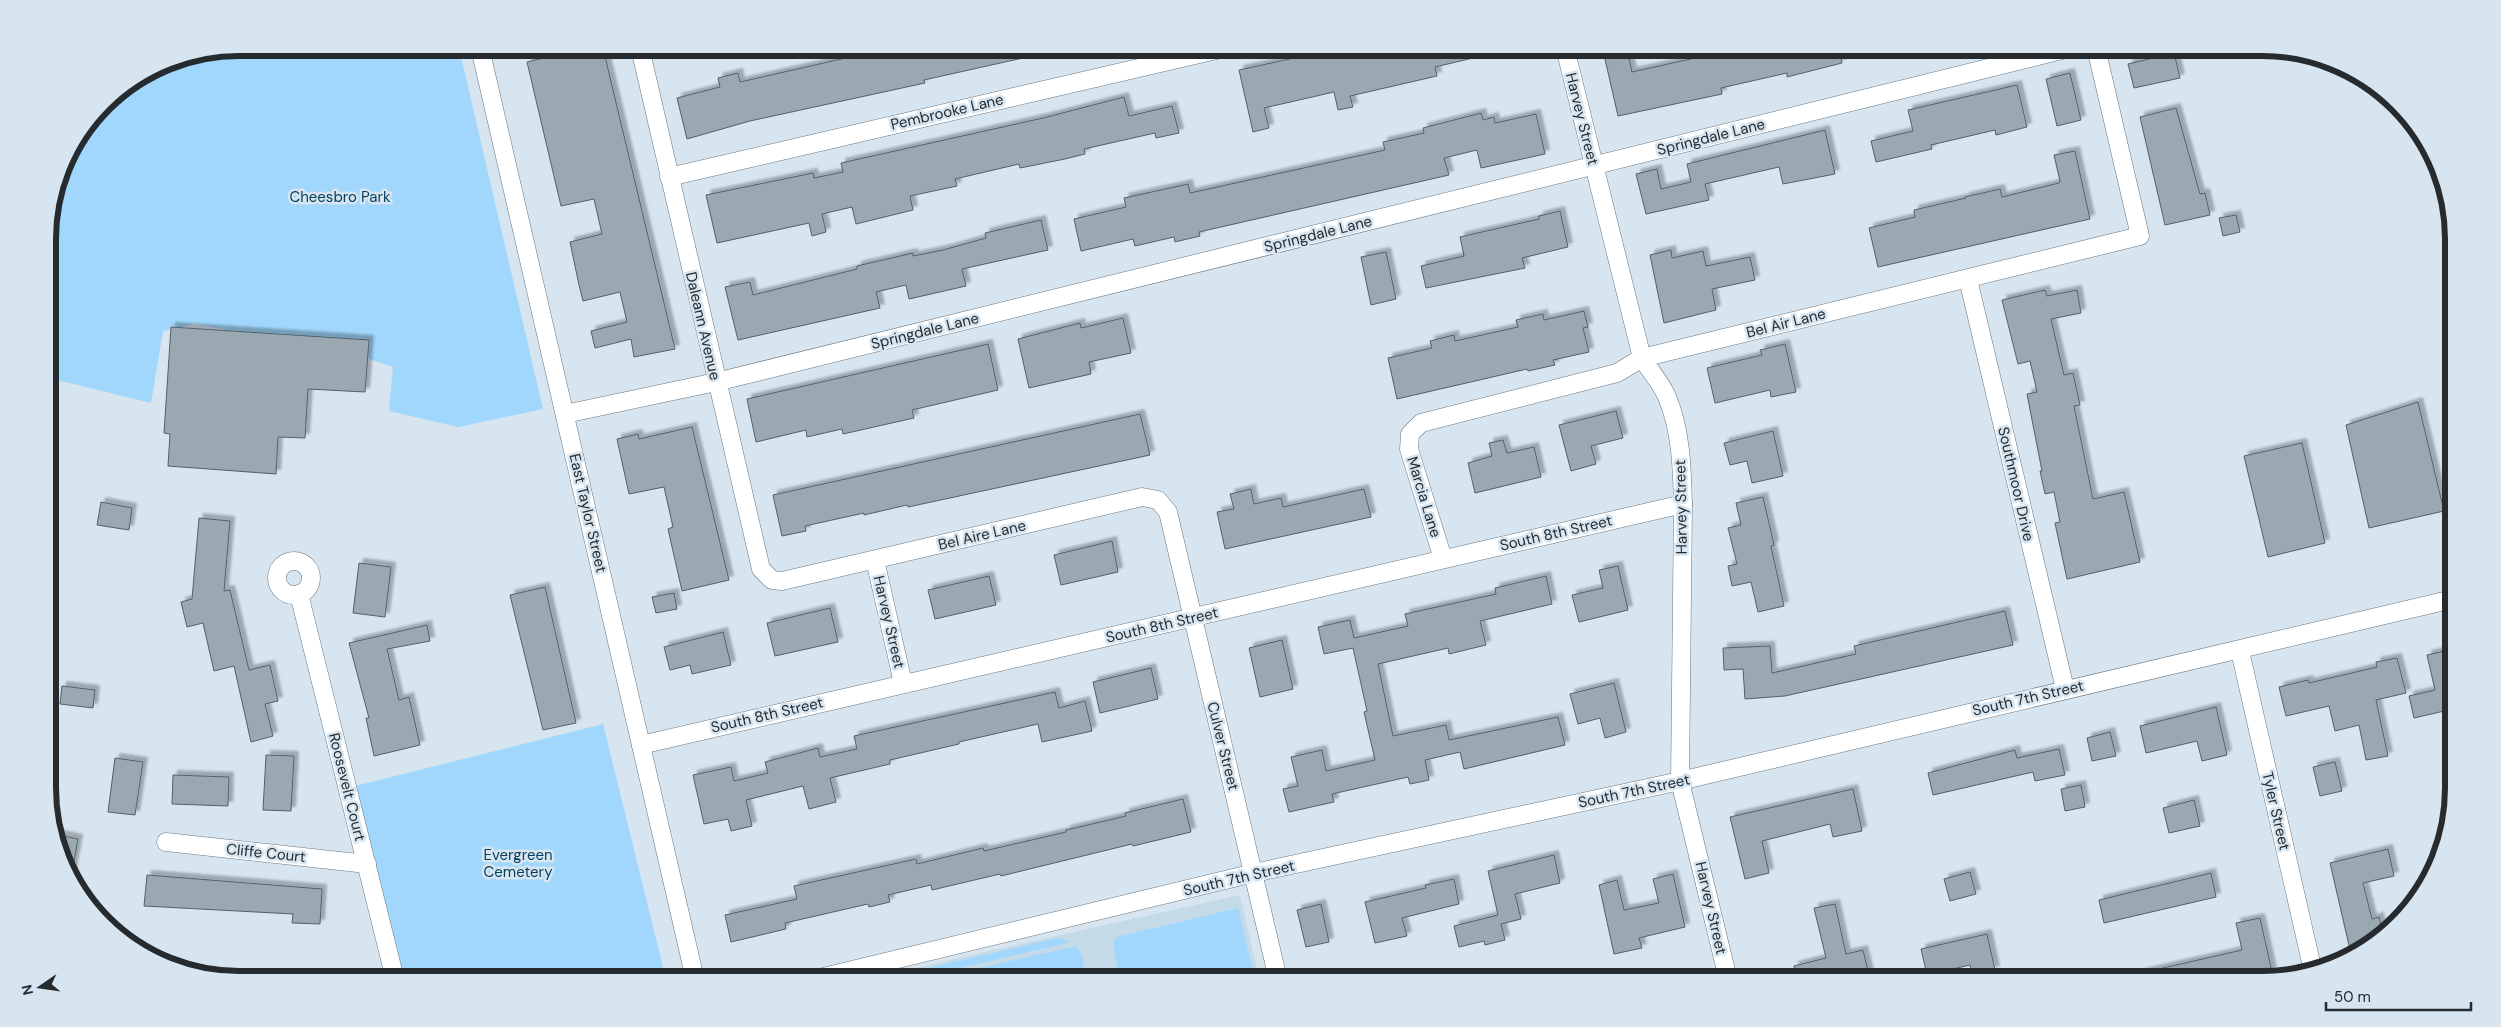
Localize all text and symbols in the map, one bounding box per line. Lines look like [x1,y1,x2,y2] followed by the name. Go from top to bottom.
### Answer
[1561,71,1603,167] street label: Harvey Street
[889,89,1005,135] street label: Pembrooke Lane
[1655,114,1767,160] street label: Springdale Lane
[289,187,391,207] park label: Cheesbro Park
[1262,211,1374,257] street label: Springdale Lane
[681,270,725,382] street label: Daleann Avenue
[1744,303,1828,343] street label: Bel Air Lane
[869,308,981,354] street label: Springdale Lane
[1993,425,2039,543] street label: Southmoor Drive
[565,452,611,575] street label: East Taylor Street
[1402,454,1446,540] street label: Marcia Lane
[1670,459,1692,554] street label: Harvey Street
[1498,510,1614,556] street label: South 8th Street
[936,515,1028,555] street label: Bel Aire Lane
[869,574,909,670] street label: Harvey Street
[1104,602,1220,648] street label: South 8th Street
[1970,675,2086,721] street label: South 7th Street
[709,692,825,738] street label: South 8th Street
[1202,700,1244,793] street label: Culver Street
[324,731,370,843] street label: Roosevelt Court
[1576,769,1692,813] street label: South 7th Street
[2257,770,2295,852] street label: Tyler Street
[225,839,307,867] street label: Cliffe Court
[483,845,553,882] park label: Evergreen Cemetery
[1181,855,1297,901] street label: South 7th Street
[1691,860,1731,956] street label: Harvey Street
[15,962,65,1012] north arrow
[2326,980,2471,1012] scale bar
[17,983,37,997] text: N
[2334,987,2371,1007] text: 50 m

